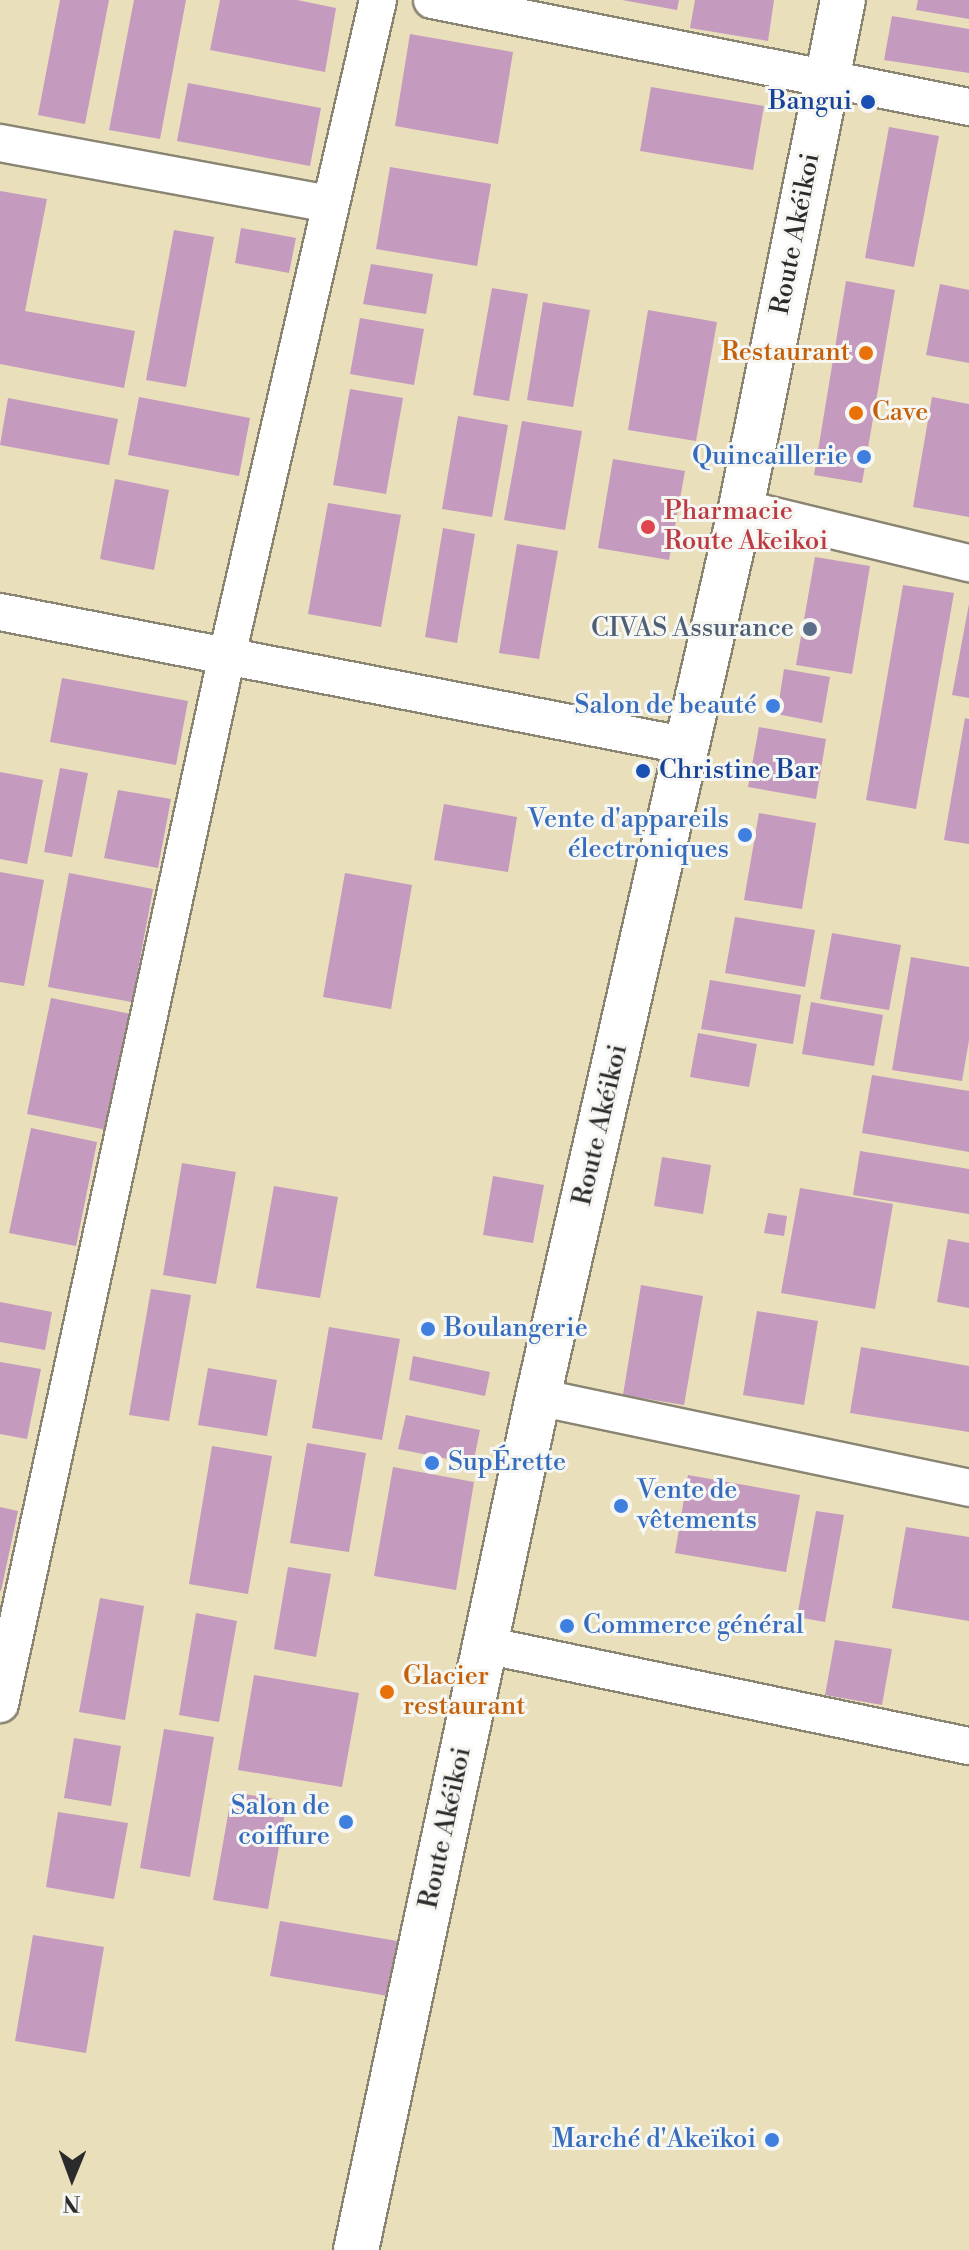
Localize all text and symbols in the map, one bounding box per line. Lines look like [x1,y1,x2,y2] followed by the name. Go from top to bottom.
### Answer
[768,86,852,118] place label: Bangui
[859,93,877,111] marker: Bangui
[765,151,827,317] street label: Route Akéikoi
[721,337,850,369] place label: Restaurant
[857,344,875,362] marker: Restaurant
[872,397,928,429] place label: Cave
[847,404,865,422] marker: Cave
[692,441,848,473] place label: Quincaillerie
[855,448,873,466] marker: Quincaillerie
[664,496,828,558] place label: Pharmacie Route Akeikoi
[639,518,657,536] marker: Pharmacie Route Akeikoi
[591,613,794,645] place label: CIVAS Assurance
[801,620,819,638] marker: CIVAS Assurance
[574,690,757,722] place label: Salon de beauté
[764,697,782,715] marker: Salon de beauté
[659,755,819,787] place label: Christine Bar
[634,762,652,780] marker: Christine Bar
[528,804,729,866] place label: Vente d'appareils électroniques
[736,826,754,844] marker: Vente d'appareils électroniques
[567,1042,635,1208] street label: Route Akéikoi
[444,1313,588,1345] place label: Boulangerie
[419,1320,437,1338] marker: Boulangerie
[448,1447,566,1479] place label: SupÉrette
[423,1454,441,1472] marker: SupÉrette
[637,1475,757,1536] place label: Vente de vêtements
[612,1497,630,1515] marker: Vente de vêtements
[583,1610,804,1642] place label: Commerce général
[558,1617,576,1635] marker: Commerce général
[403,1661,525,1722] place label: Glacier restaurant
[378,1683,396,1701] marker: Glacier restaurant
[414,1745,478,1911] street label: Route Akéikoi
[231,1791,330,1852] place label: Salon de coiffure
[337,1813,355,1831] marker: Salon de coiffure
[552,2124,756,2156] place label: Marché d'Akeïkoi
[763,2131,781,2149] marker: Marché d'Akeïkoi
[32,2138,112,2218] north arrow
[63,2189,81,2216] text: N

